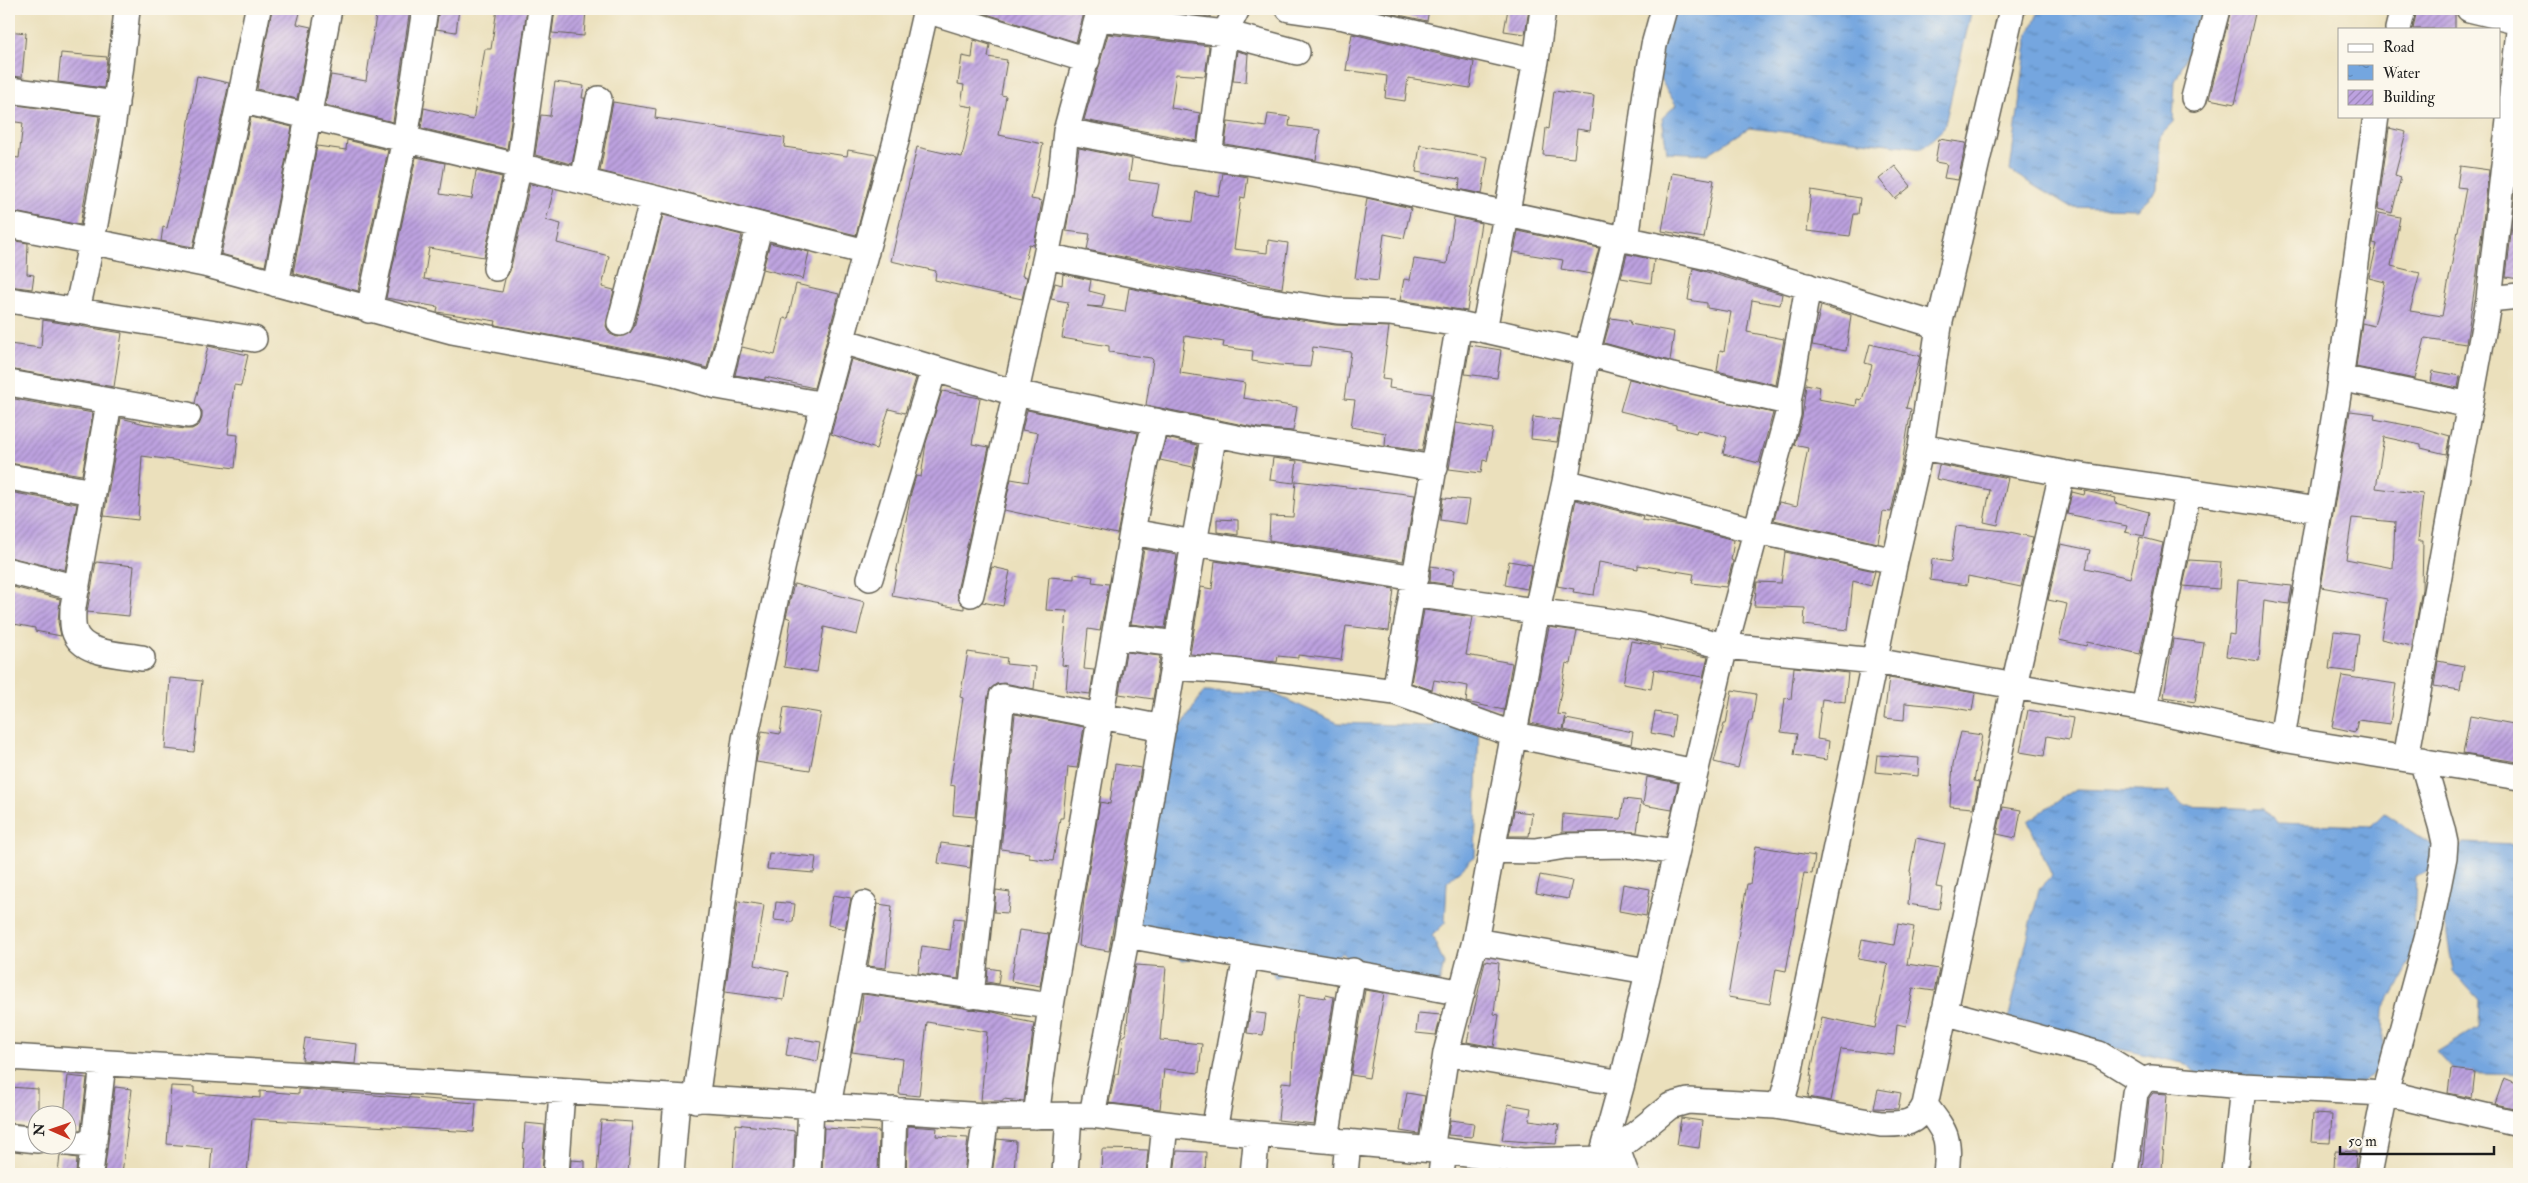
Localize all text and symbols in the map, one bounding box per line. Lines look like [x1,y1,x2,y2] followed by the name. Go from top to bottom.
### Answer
[2338,28,2500,118] legend
[2383,38,2415,57] text: Road
[2382,64,2420,83] text: Water
[2383,88,2435,107] text: Building
[28,1106,78,1156] north arrow
[31,1123,48,1137] text: N
[2340,1123,2494,1155] scale bar
[2348,1132,2377,1151] text: 50 m

